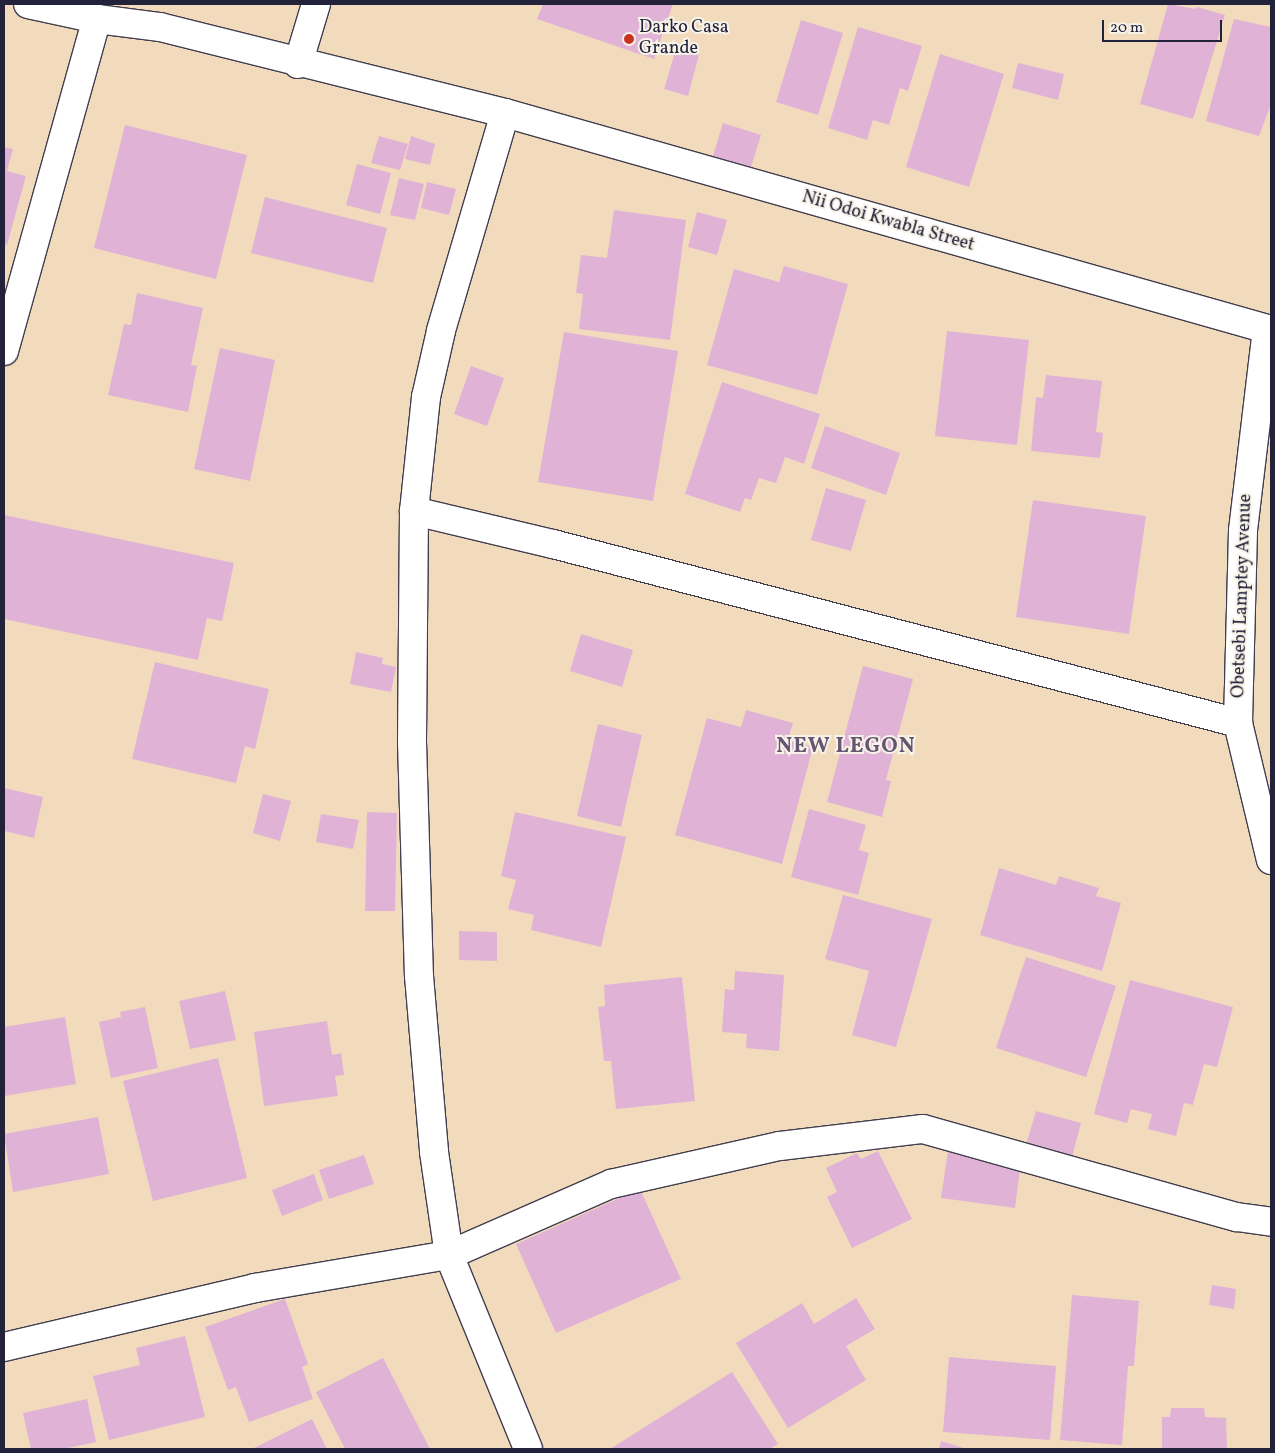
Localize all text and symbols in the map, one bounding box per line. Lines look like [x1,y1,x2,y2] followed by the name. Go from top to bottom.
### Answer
[1105,10,1225,42] scale bar
[639,18,729,60] place label: Darko Casa Grande
[1110,18,1143,39] text: 20 m
[623,33,635,45] marker: Darko Casa Grande
[799,187,977,257] street label: Nii Odoi Kwabla Street
[1229,493,1257,699] street label: Obetsebi Lamptey Avenue
[775,734,917,760] district label: NEW LEGON

